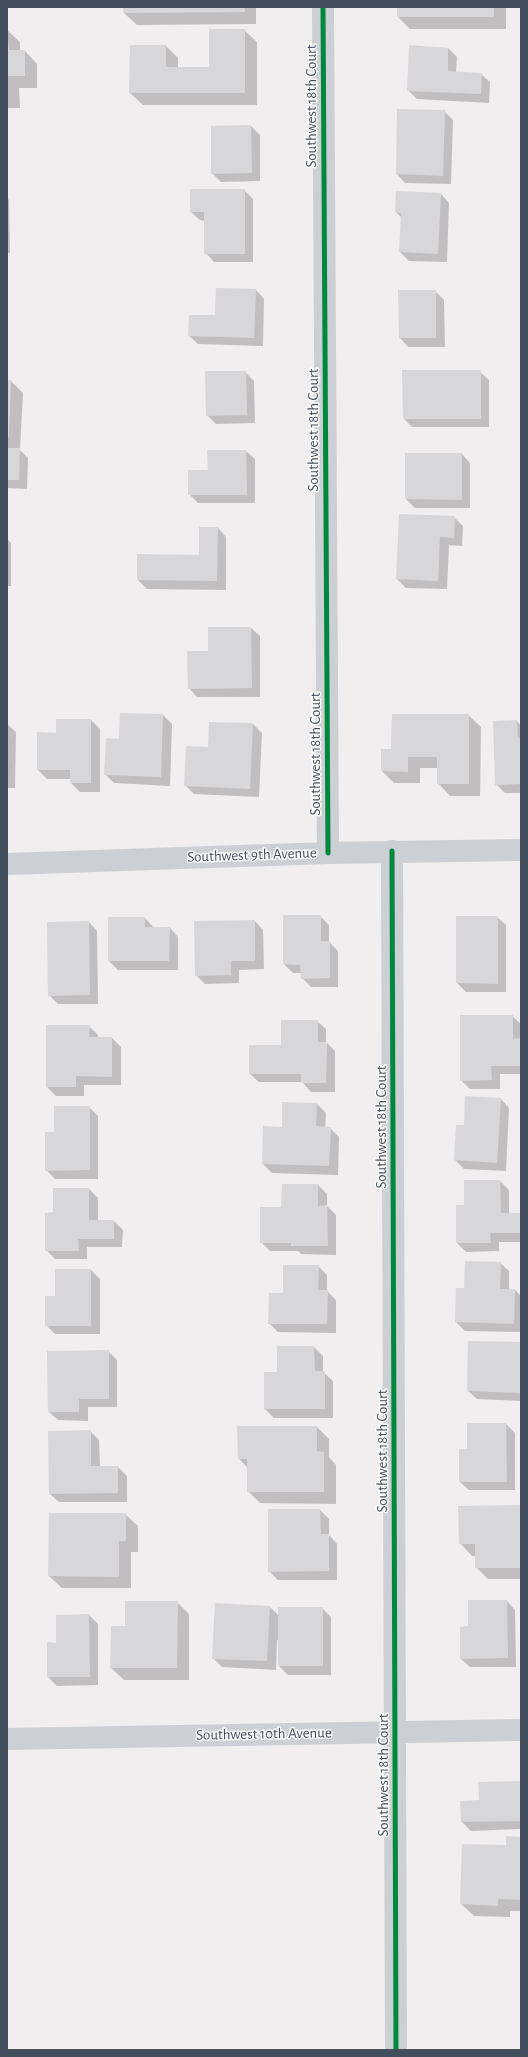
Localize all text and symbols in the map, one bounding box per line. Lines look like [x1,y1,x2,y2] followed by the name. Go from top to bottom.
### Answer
[302,44,320,168] street label: Southwest 18th Court
[304,368,322,492] street label: Southwest 18th Court
[306,692,324,816] street label: Southwest 18th Court
[187,844,317,866] street label: Southwest 9th Avenue
[372,1065,390,1189] street label: Southwest 18th Court
[373,1389,391,1513] street label: Southwest 18th Court
[374,1713,392,1837] street label: Southwest 18th Court
[196,1724,332,1744] street label: Southwest 10th Avenue

